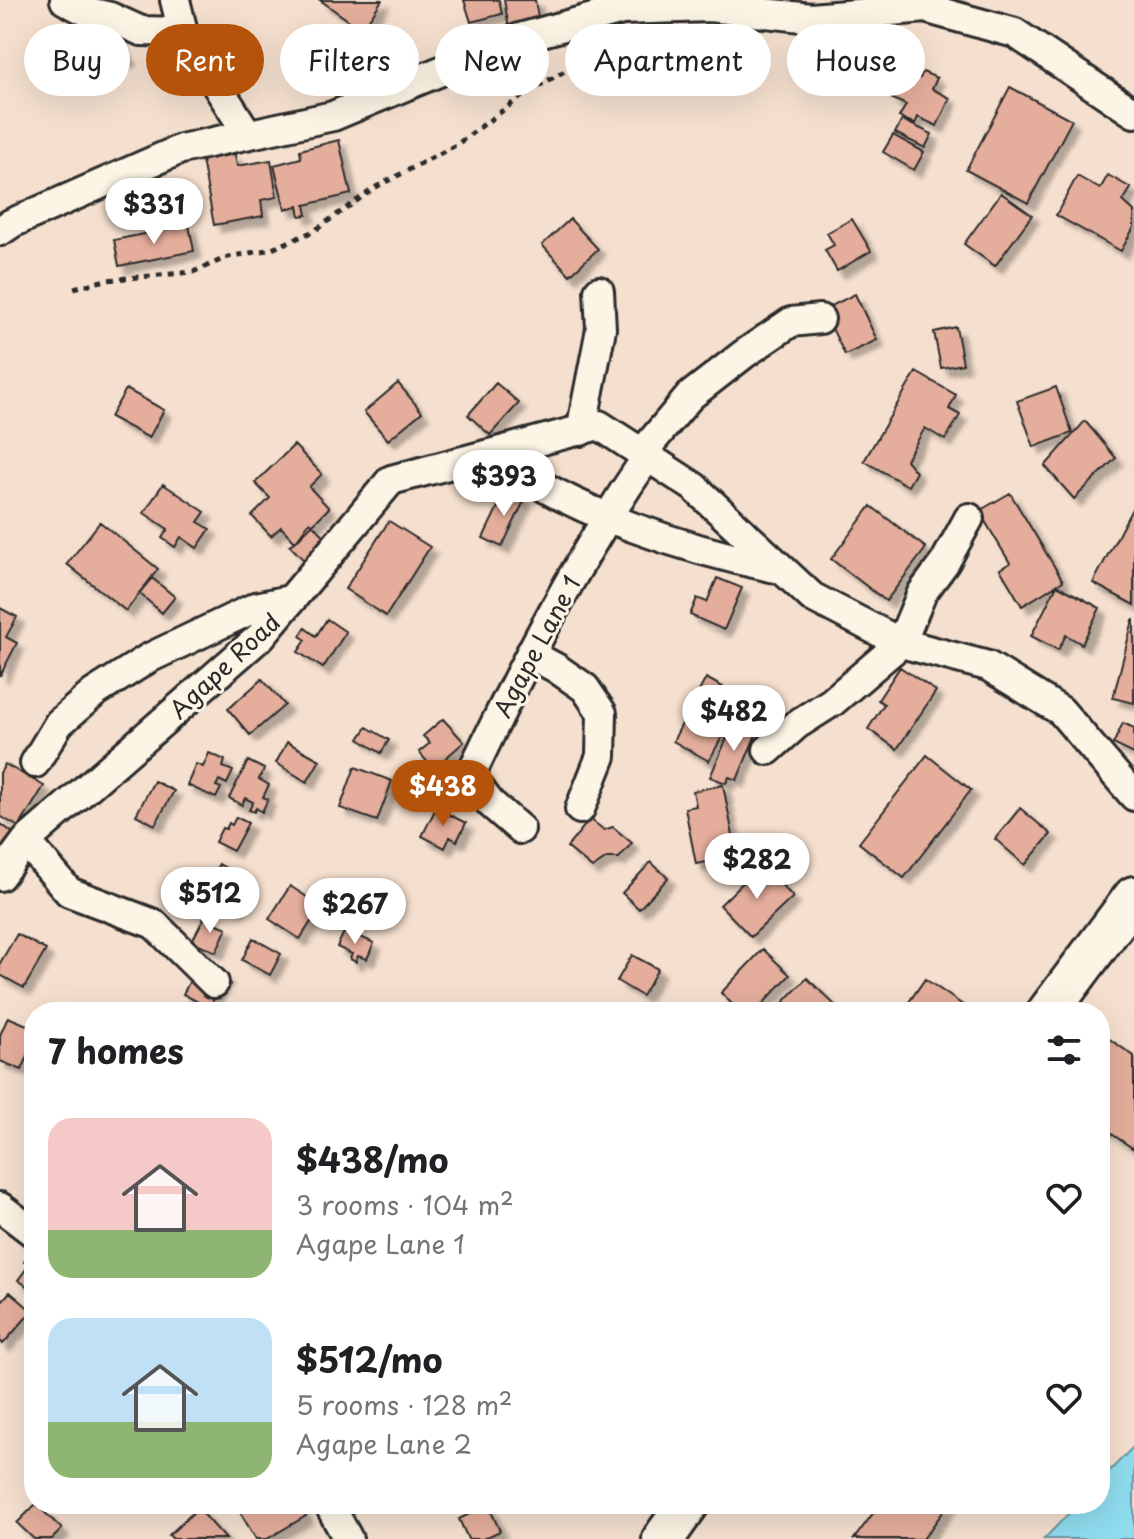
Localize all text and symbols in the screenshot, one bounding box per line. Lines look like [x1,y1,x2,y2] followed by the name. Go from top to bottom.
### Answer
[24,24,130,96] chip: Buy
[146,24,264,96] chip: Rent
[280,24,419,96] chip: Filters
[435,24,549,96] chip: New
[565,24,771,96] chip: Apartment
[787,24,925,96] chip: House
[107,178,201,246] pin: $331
[123,184,185,223] text: $331
[457,450,551,518] pin: $393
[471,456,537,495] text: $393
[483,569,589,723] street label: Agape Lane 1
[160,604,288,726] street label: Agape Road
[687,685,781,753] pin: $482
[700,691,768,730] text: $482
[396,760,490,828] pin: $438
[409,766,477,805] text: $438
[710,833,804,901] pin: $282
[723,839,791,878] text: $282
[163,867,257,935] pin: $512
[179,873,241,912] text: $512
[308,878,402,946] pin: $267
[322,884,388,923] text: $267
[48,1024,184,1076] text: 7 homes
[1042,1028,1086,1072] icon: filters
[296,1133,448,1185] text: $438/mo
[112,1150,208,1246] icon: home
[1042,1176,1086,1220] icon: heart
[296,1185,514,1224] text: 3 rooms · 104 m²
[296,1224,465,1263] text: Agape Lane 1
[296,1333,443,1385] text: $512/mo
[112,1350,208,1446] icon: home
[1042,1376,1086,1420] icon: heart
[296,1385,512,1424] text: 5 rooms · 128 m²
[296,1424,472,1463] text: Agape Lane 2

